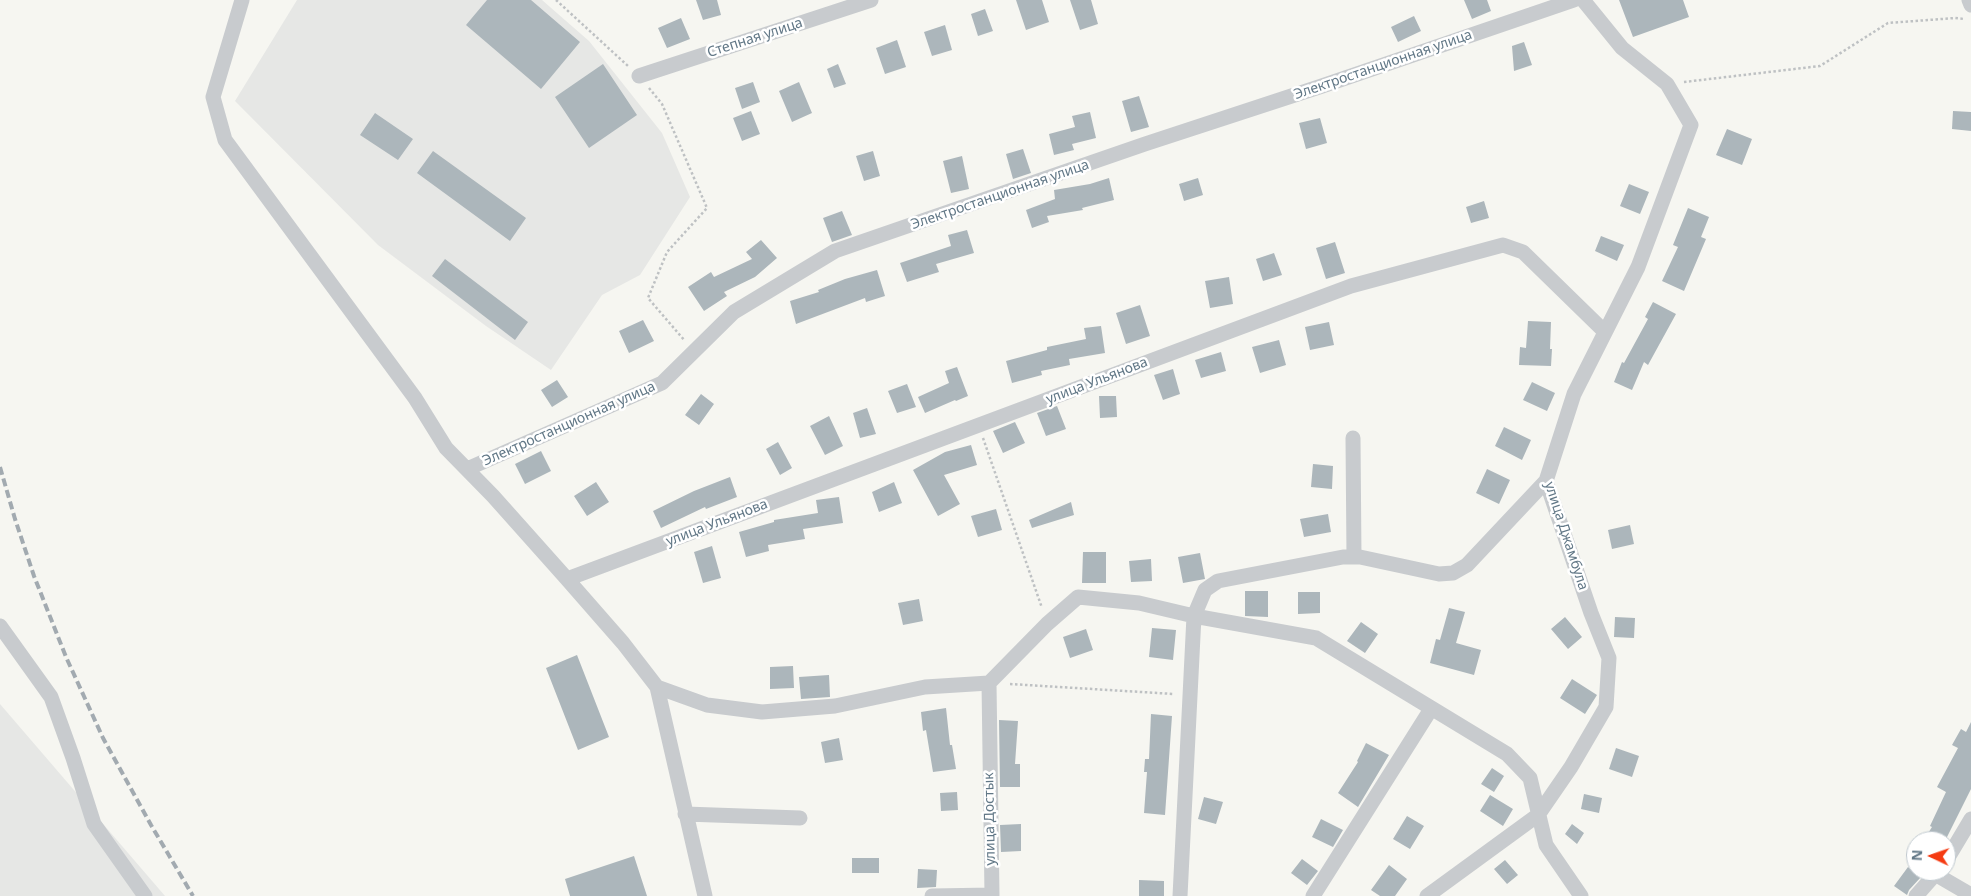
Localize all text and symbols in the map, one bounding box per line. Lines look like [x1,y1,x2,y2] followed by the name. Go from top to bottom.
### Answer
[705,15,805,61] street label: Степная улица
[1292,27,1474,103] street label: Электростанционная улица
[909,157,1091,233] street label: Электростанционная улица
[1044,354,1150,408] street label: улица Ульянова
[480,378,658,470] street label: Электростанционная улица
[1541,480,1591,592] street label: улица Джамбула
[664,496,770,550] street label: улица Ульянова
[981,772,999,866] street label: улица Достык
[1906,831,1956,881] north arrow
[1907,849,1926,861] text: N

